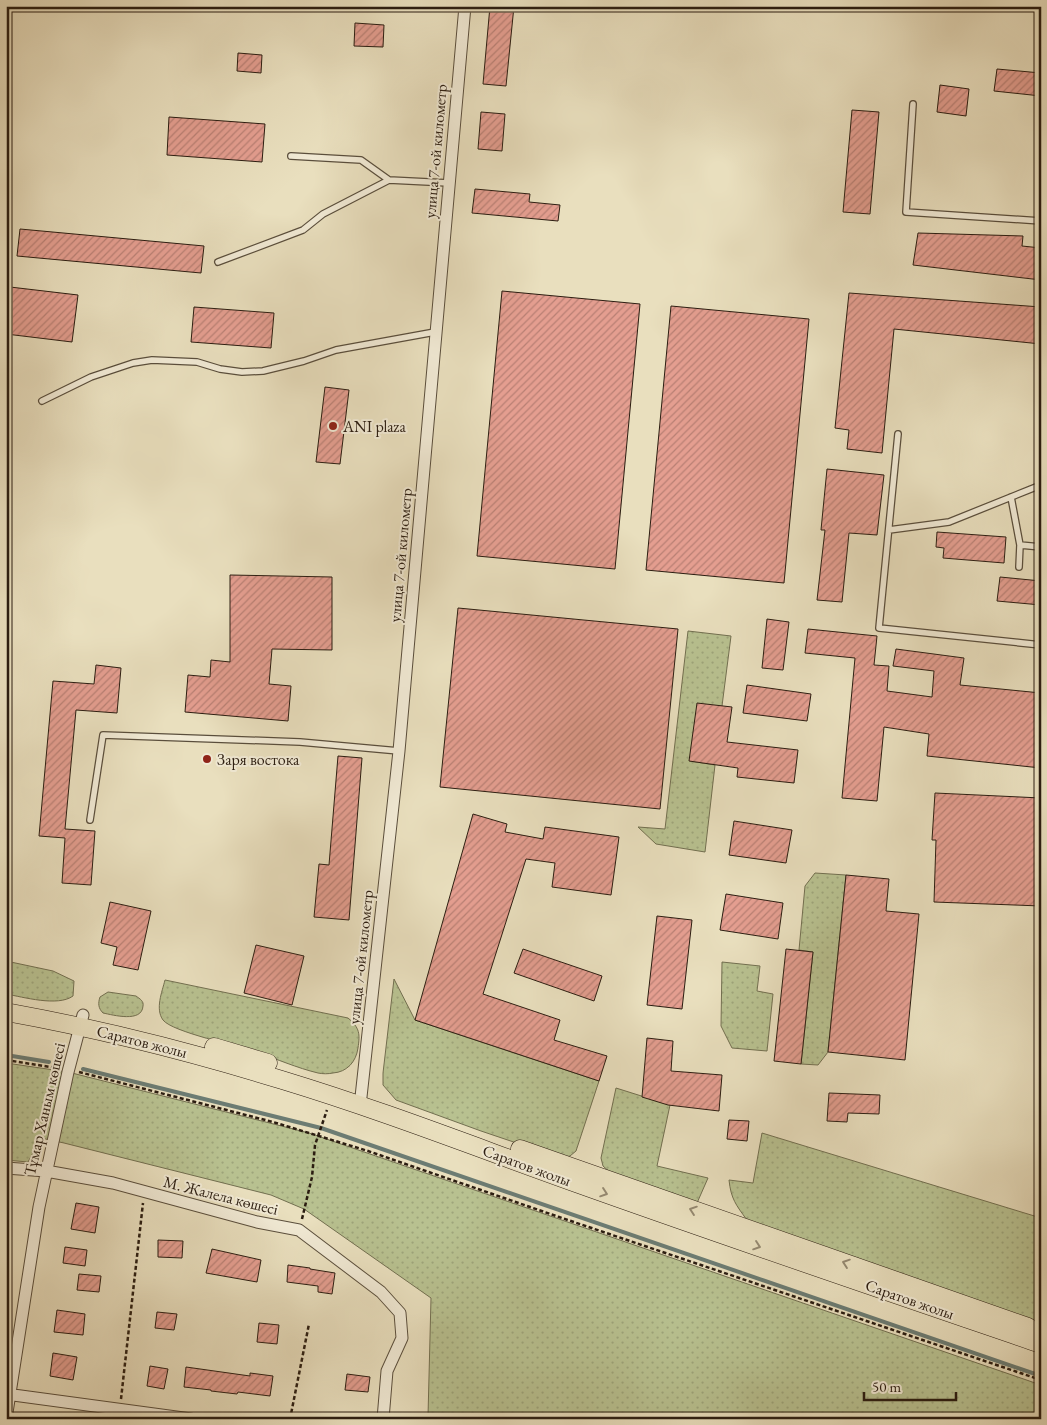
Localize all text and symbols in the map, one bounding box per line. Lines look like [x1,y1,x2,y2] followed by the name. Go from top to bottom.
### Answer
[419,83,452,219] street label: улица 7-ой километр
[342,416,406,437] place label: ANI plaza
[327,420,339,432] marker: ANI plaza
[384,487,417,623] street label: улица 7-ой километр
[217,749,300,770] place label: Заря востока
[201,753,213,765] marker: Заря востока
[343,889,378,1025] street label: улица 7-ой километр
[94,1020,189,1063] street label: Саратов жолы
[19,1040,70,1178] street label: Тұмар Ханым көшесі
[480,1140,574,1191] street label: Саратов жолы
[161,1171,280,1220] street label: М. Жалела көшесі
[599,1187,608,1197] one-way arrow
[689,1206,697,1216] one-way arrow
[753,1240,761,1250] one-way arrow
[842,1259,851,1269] one-way arrow
[863,1274,957,1325] street label: Саратов жолы
[864,1370,957,1402] scale bar
[872,1377,901,1396] text: 50 m

